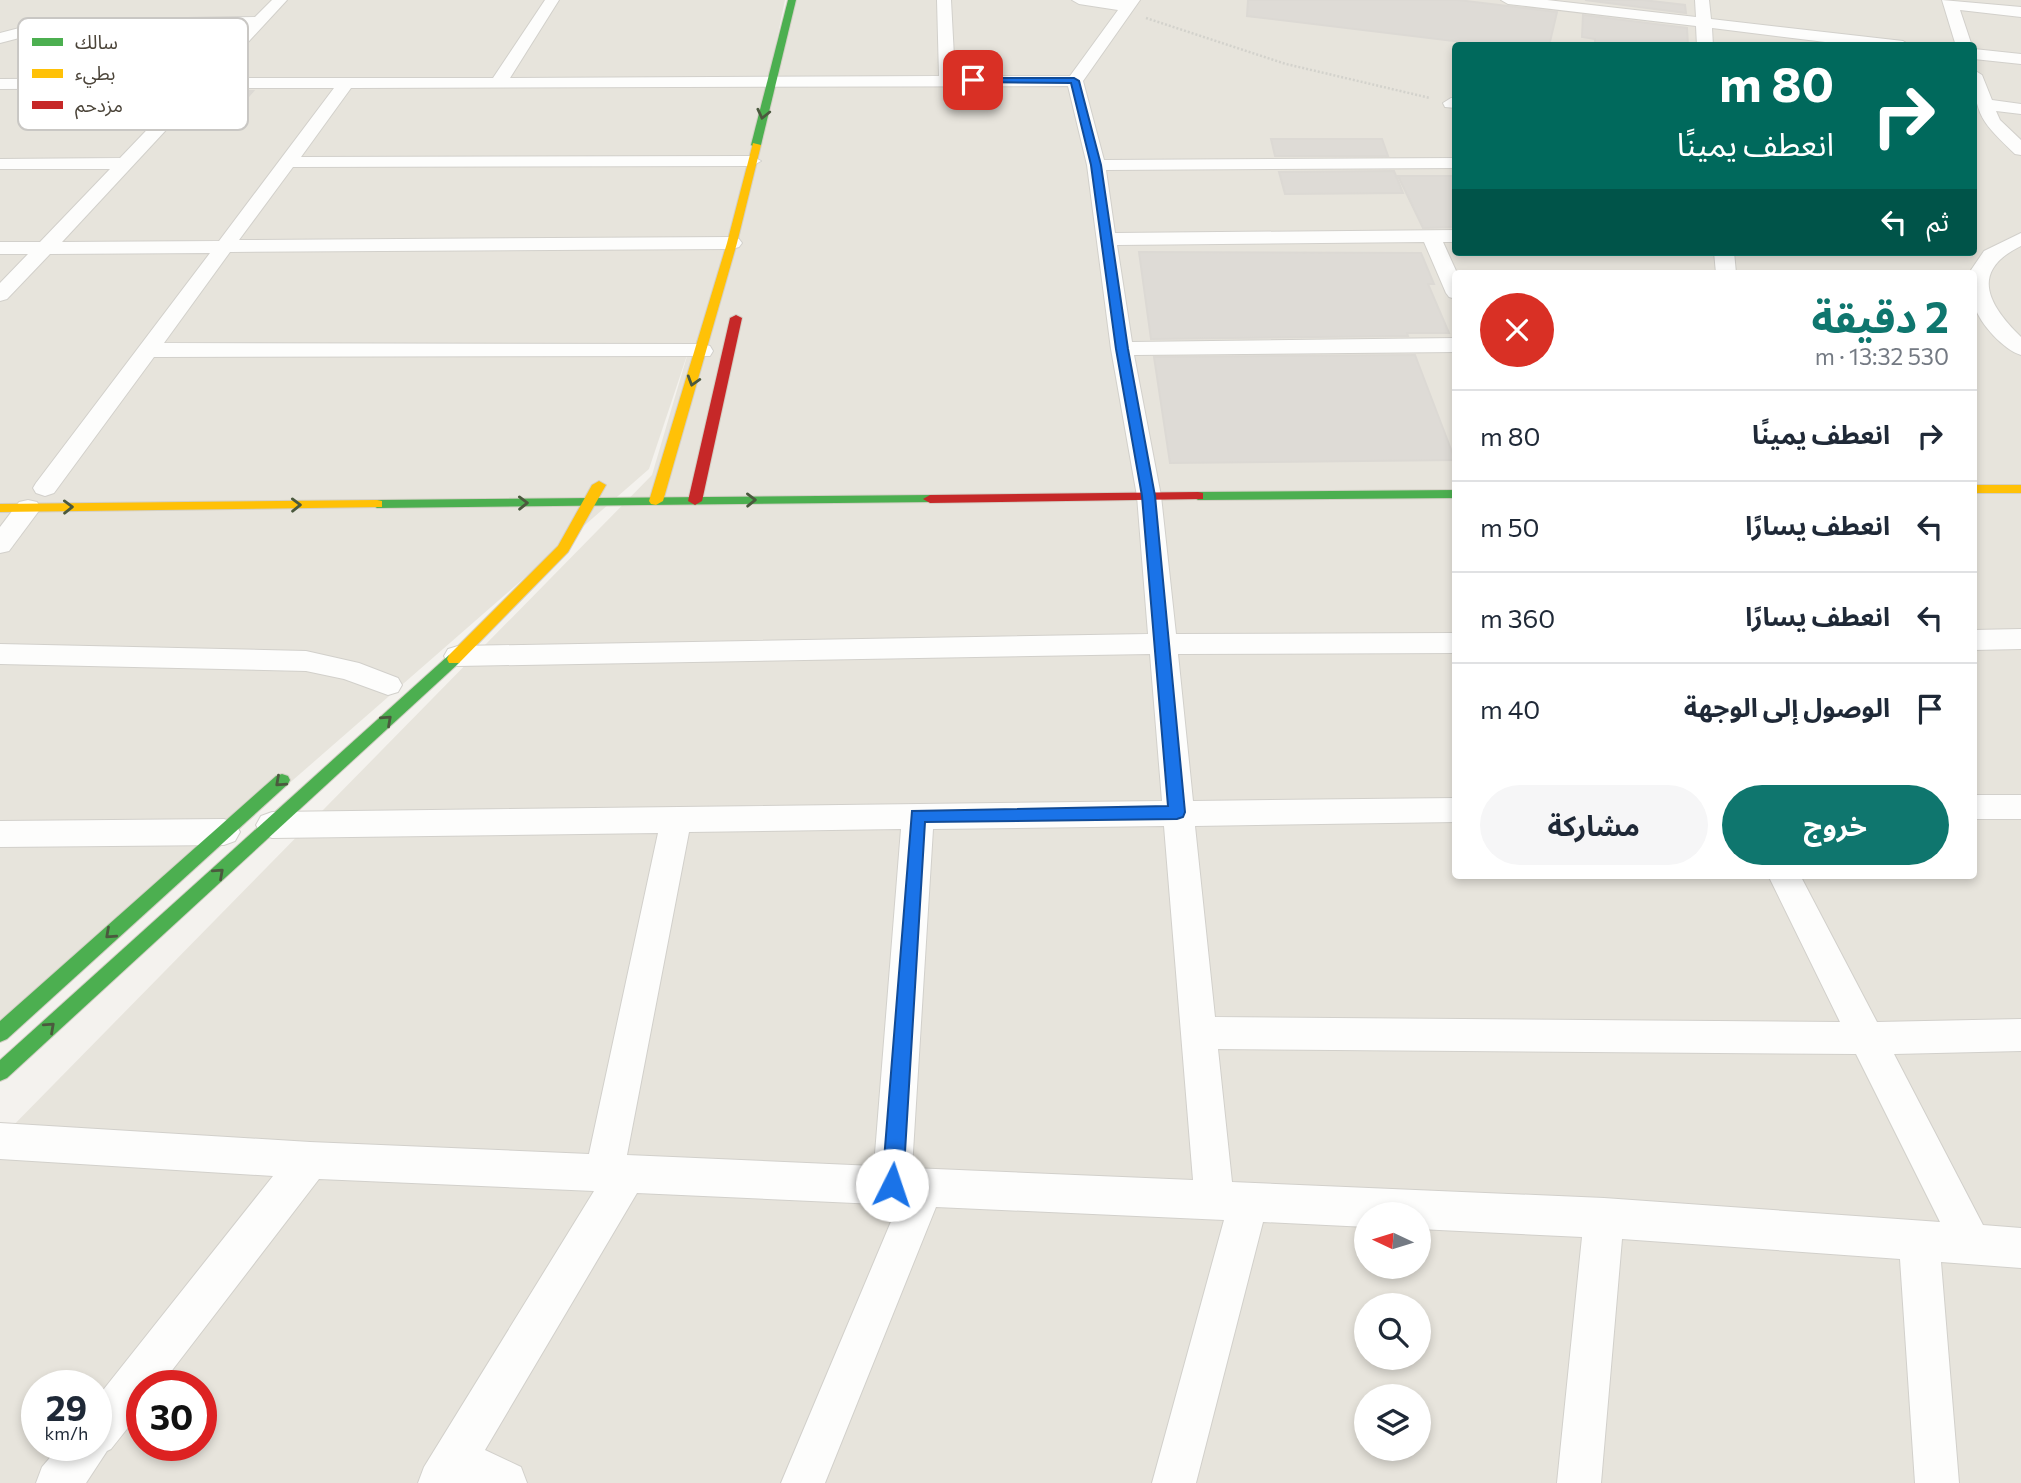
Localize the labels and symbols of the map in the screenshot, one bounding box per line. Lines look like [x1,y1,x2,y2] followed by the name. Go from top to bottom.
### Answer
[18,18,248,130] legend
[75,30,118,53] text: سالك
[943,50,1003,110] pin
[75,61,115,88] text: بطيء
[75,93,123,120] text: مزدحم
[757,108,771,120] one-way arrow
[687,375,702,387] one-way arrow
[746,492,756,508] one-way arrow
[518,495,529,510] one-way arrow
[291,497,301,513] one-way arrow
[63,500,74,515] one-way arrow
[379,716,392,729] one-way arrow
[275,774,288,786] one-way arrow
[211,869,224,882] one-way arrow
[105,926,118,938] one-way arrow
[42,1022,55,1035] one-way arrow
[855,1148,929,1222] position arrow
[1354,1202,1432,1279] north arrow
[126,1370,217,1461] speed limit sign: 30

